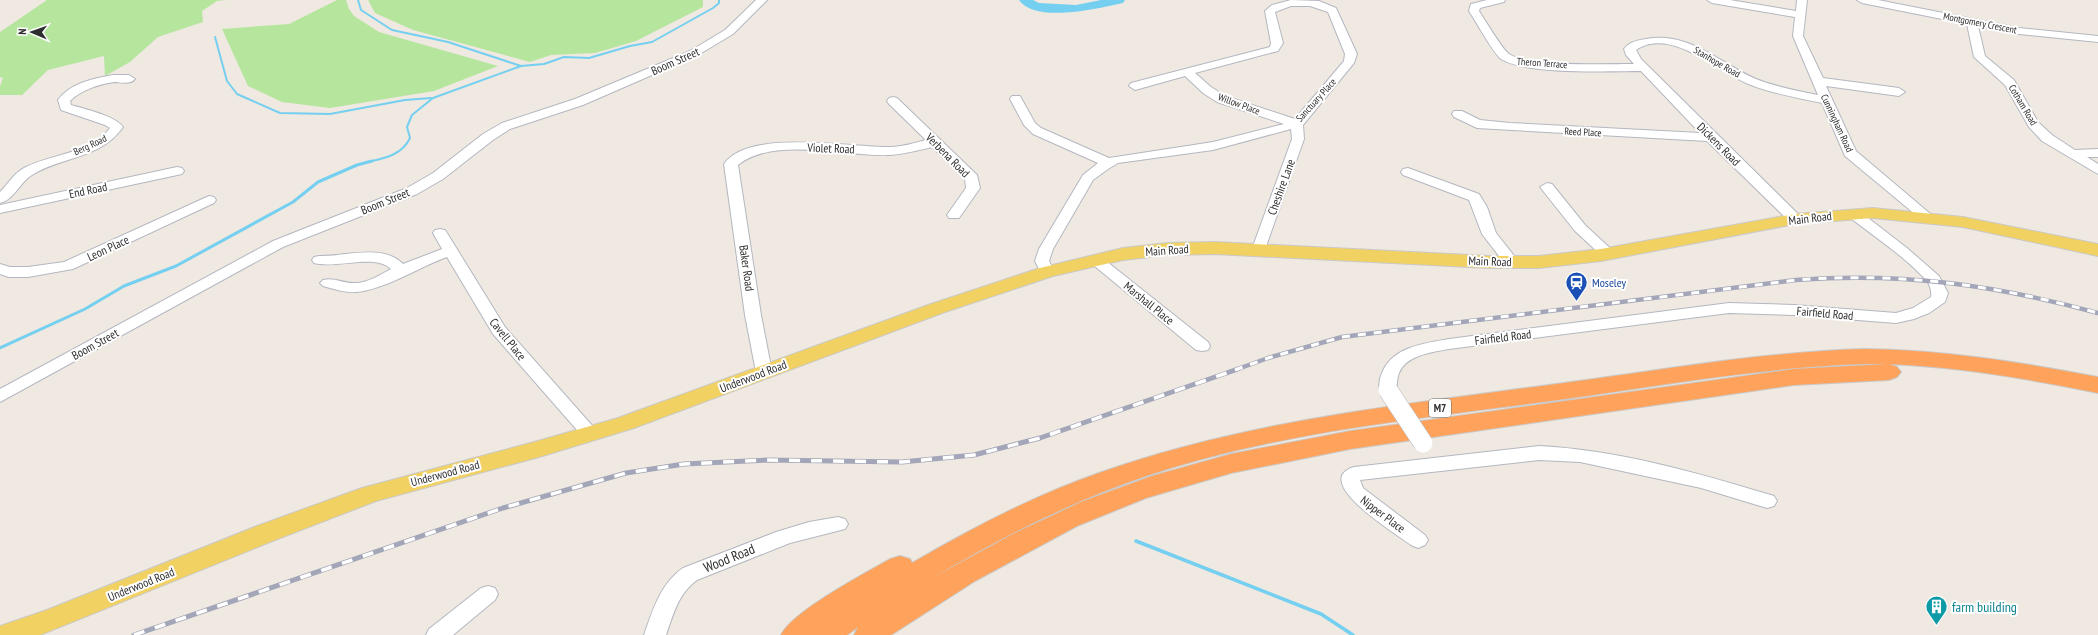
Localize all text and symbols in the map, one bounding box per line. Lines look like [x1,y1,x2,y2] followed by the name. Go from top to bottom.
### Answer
[1942,9,2018,37] street label: Montgomery Crescent
[12,12,52,52] north arrow
[15,28,29,35] text: N
[649,43,702,78] street label: Boom Street
[1691,43,1743,81] street label: Stanhope Road
[1516,55,1568,71] street label: Theron Terrace
[1293,76,1339,124] street label: Sanctuary Place
[2006,82,2040,128] street label: Cotham Road
[1216,90,1262,118] street label: Willow Place
[1818,92,1856,154] street label: Cunningham Road
[1694,119,1744,169] street label: Dickens Road
[1564,125,1602,139] street label: Reed Place
[922,129,973,180] street label: Verbena Road
[71,132,109,158] street label: Berg Road
[806,140,855,156] street label: Violet Road
[1264,157,1298,217] street label: Cheshire Lane
[68,179,108,201] street label: End Road
[358,184,412,218] street label: Boom Street
[1788,208,1832,228] street label: Main Road
[85,232,131,264] street label: Leon Place
[1145,241,1189,259] street label: Main Road
[736,244,758,292] street label: Baker Road
[1468,253,1512,269] street label: Main Road
[1564,269,1590,302] station icon: Moseley
[1592,275,1626,290] place label: Moseley
[1121,278,1177,328] street label: Marshall Place
[1796,303,1854,323] street label: Fairfield Road
[486,315,530,363] street label: Cavell Place
[69,325,122,363] street label: Boom Street
[1474,326,1532,348] street label: Fairfield Road
[717,356,789,396] street label: Underwood Road
[1429,399,1451,417] road number: M7
[409,457,481,489] street label: Underwood Road
[1358,492,1408,536] street label: Nipper Place
[701,540,757,576] street label: Wood Road
[105,564,177,604] street label: Underwood Road
[1924,594,1950,627] building icon: farm building
[1952,598,2017,616] place label: farm building

